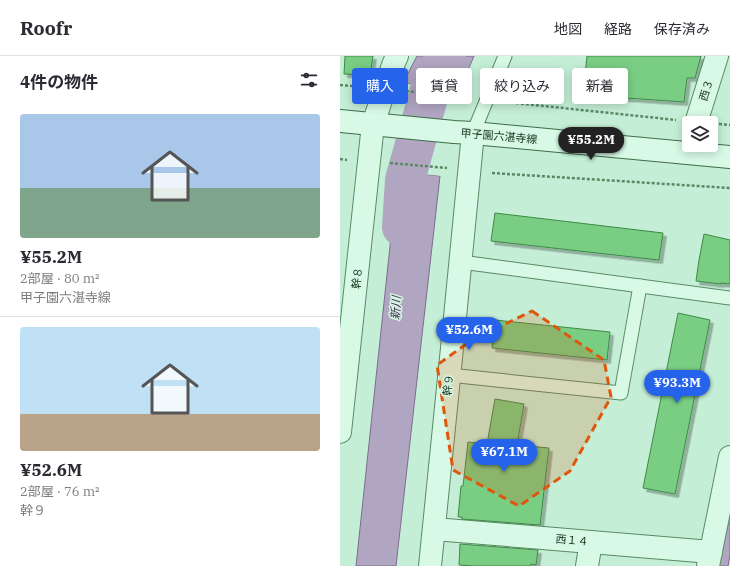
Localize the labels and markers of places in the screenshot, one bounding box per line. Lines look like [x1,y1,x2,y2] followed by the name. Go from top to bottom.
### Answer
[558,127,624,161] pin: ¥55.2M
[436,317,502,351] pin: ¥52.6M
[644,370,710,404] pin: ¥93.3M
[471,439,537,473] pin: ¥67.1M

